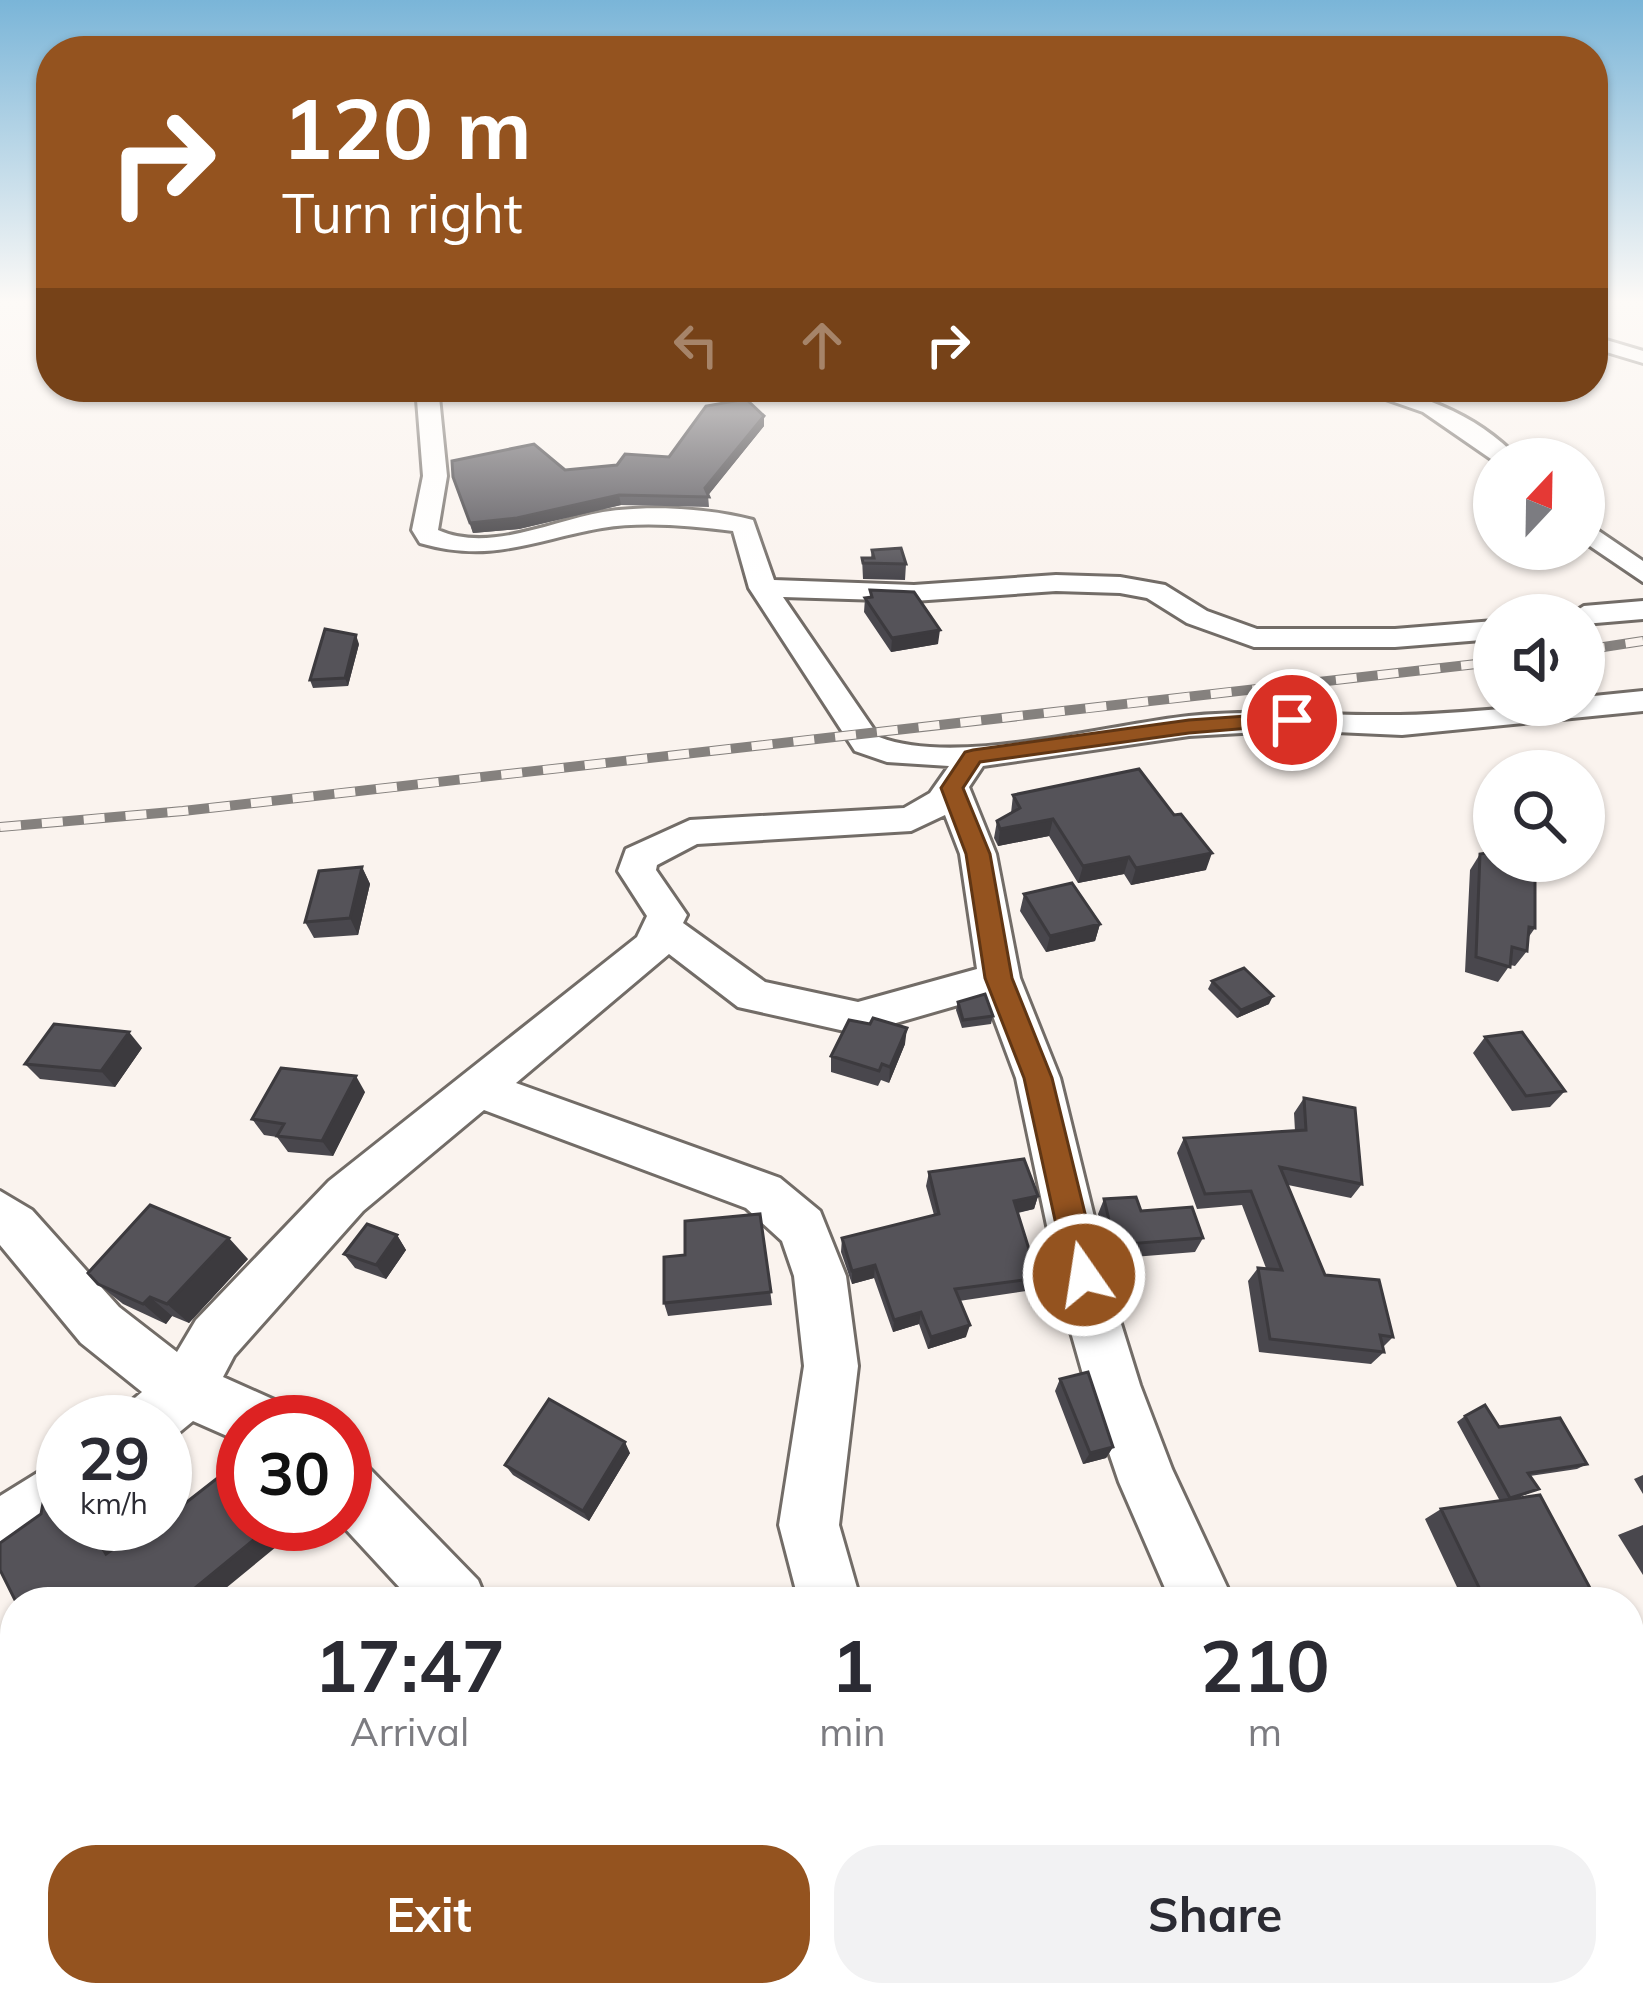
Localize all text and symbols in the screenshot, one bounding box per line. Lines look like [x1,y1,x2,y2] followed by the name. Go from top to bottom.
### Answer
[282,75,532,180] text: 120 m
[84,84,240,240] icon: right
[282,179,523,247] text: Turn right
[663,312,729,378] icon: left
[789,312,855,378] icon: ahead
[915,312,981,378] icon: right
[1473,438,1605,570] north arrow
[1473,438,1605,882] map controls
[1473,594,1605,726] button: sound
[1241,669,1343,771] pin
[1259,687,1325,753] icon: arrive
[1473,750,1605,882] button: search
[1021,1212,1147,1338] position arrow
[216,1395,372,1551] speed limit sign: 30
[78,1420,150,1495] text: 29
[80,1484,148,1522] text: km/h
[314,1620,505,1710] text: 17:47
[831,1620,874,1710] text: 1
[1200,1620,1330,1710] text: 210
[350,1707,469,1756] text: Arrival
[819,1707,886,1756] text: min
[1248,1707,1282,1756] text: m
[48,1845,810,1983] button: Exit
[834,1845,1596,1983] button: Share

